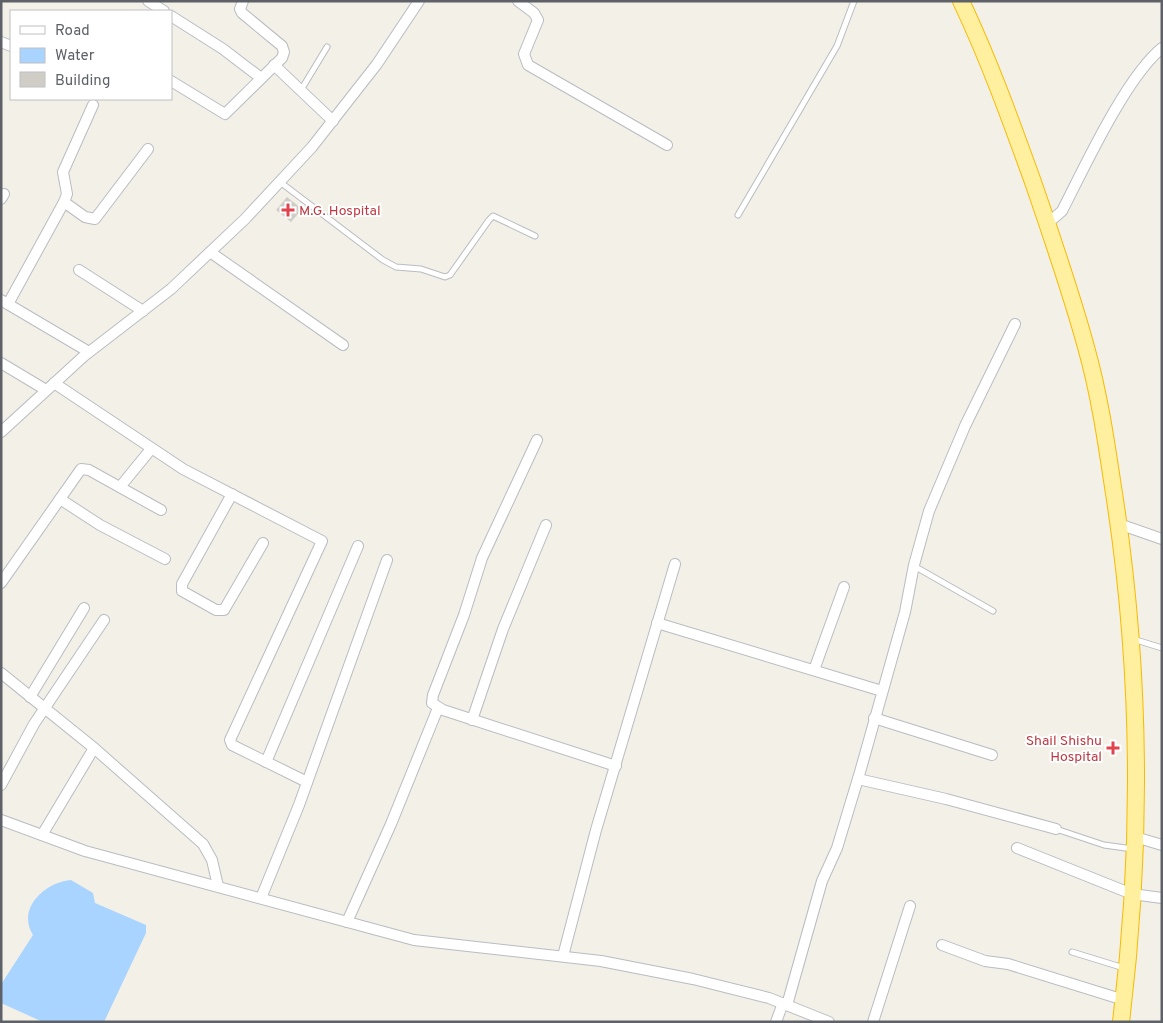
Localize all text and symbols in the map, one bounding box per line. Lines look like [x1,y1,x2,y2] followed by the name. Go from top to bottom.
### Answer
[10,10,172,100] legend
[55,22,90,41] text: Road
[55,47,95,66] text: Water
[55,72,110,91] text: Building
[281,203,295,217] marker: M.G. Hospital
[299,203,381,220] place label: M.G. Hospital
[1026,733,1102,766] place label: Shail Shishu Hospital
[1106,741,1120,755] marker: Shail Shishu Hospital

